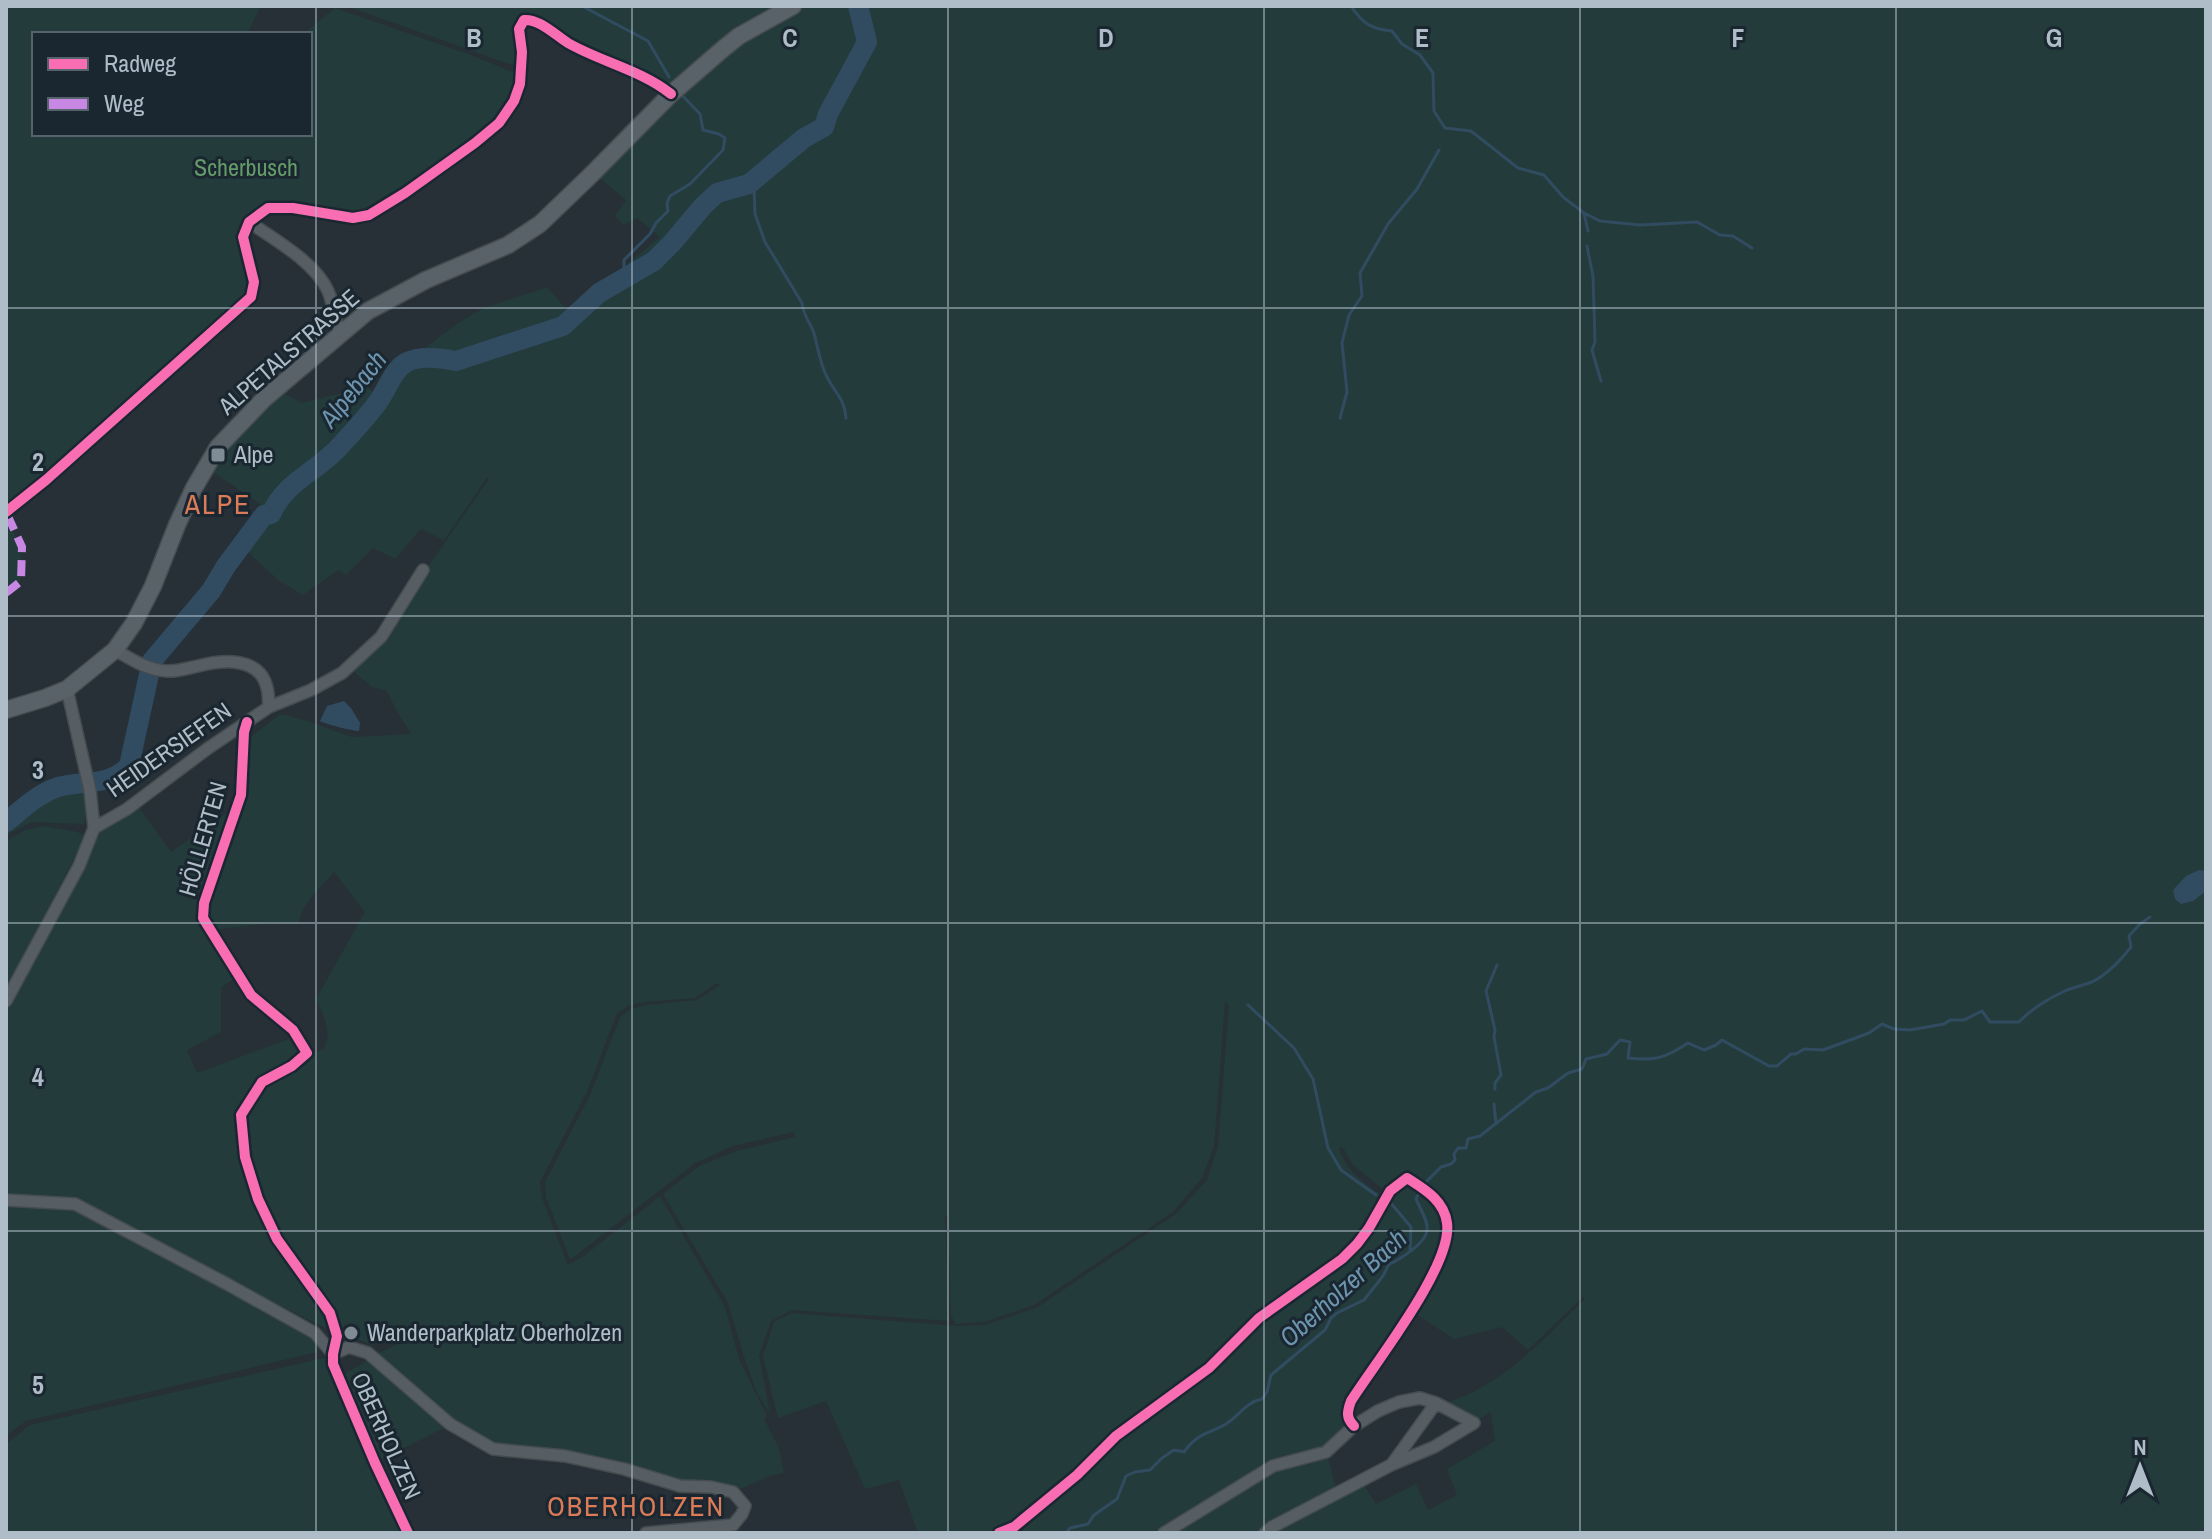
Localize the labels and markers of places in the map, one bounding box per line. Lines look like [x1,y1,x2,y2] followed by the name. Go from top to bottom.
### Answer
[233,438,273,470] place label: Alpe
[209,446,227,464] marker: Alpe
[367,1316,622,1348] place label: Wanderparkplatz Oberholzen
[342,1324,360,1342] marker: Wanderparkplatz Oberholzen

